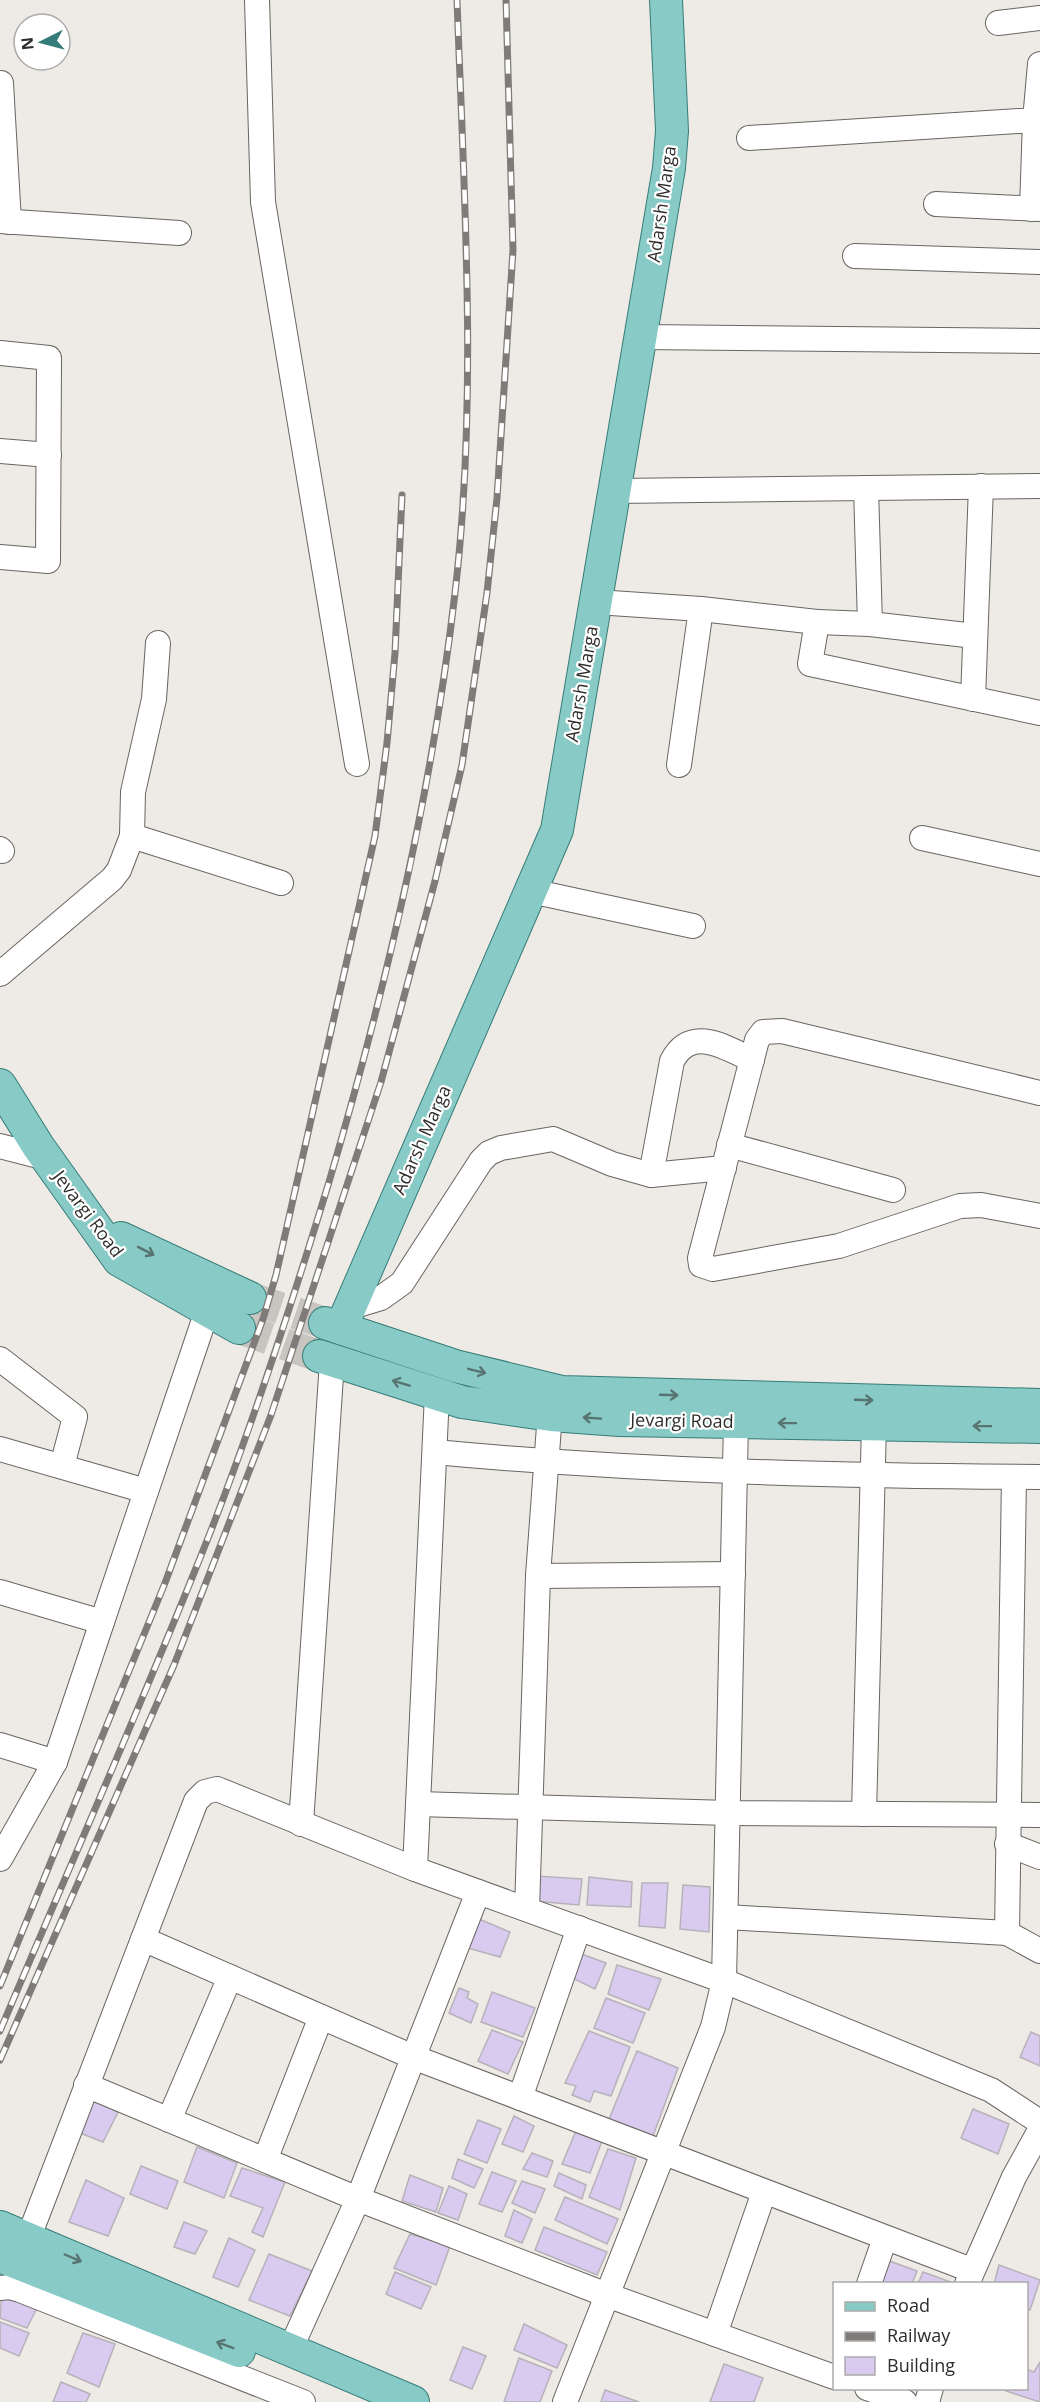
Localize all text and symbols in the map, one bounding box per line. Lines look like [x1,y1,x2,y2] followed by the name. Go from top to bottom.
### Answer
[12,12,72,72] north arrow
[15,36,39,51] text: N
[641,144,681,264] street label: Adarsh Marga
[559,624,603,744] street label: Adarsh Marga
[386,1081,456,1198] street label: Adarsh Marga
[47,1163,129,1262] street label: Jevargi Road
[136,1245,154,1257] one-way arrow
[467,1366,486,1378] one-way arrow
[392,1377,411,1388] one-way arrow
[659,1389,679,1401] one-way arrow
[854,1394,874,1406] one-way arrow
[628,1407,734,1433] street label: Jevargi Road
[582,1412,602,1423] one-way arrow
[777,1417,797,1429] one-way arrow
[972,1420,992,1431] one-way arrow
[63,2253,82,2264] one-way arrow
[833,2282,1028,2390] legend
[887,2293,930,2317] text: Road
[887,2323,951,2347] text: Railway
[217,2339,235,2350] one-way arrow
[887,2353,955,2377] text: Building

